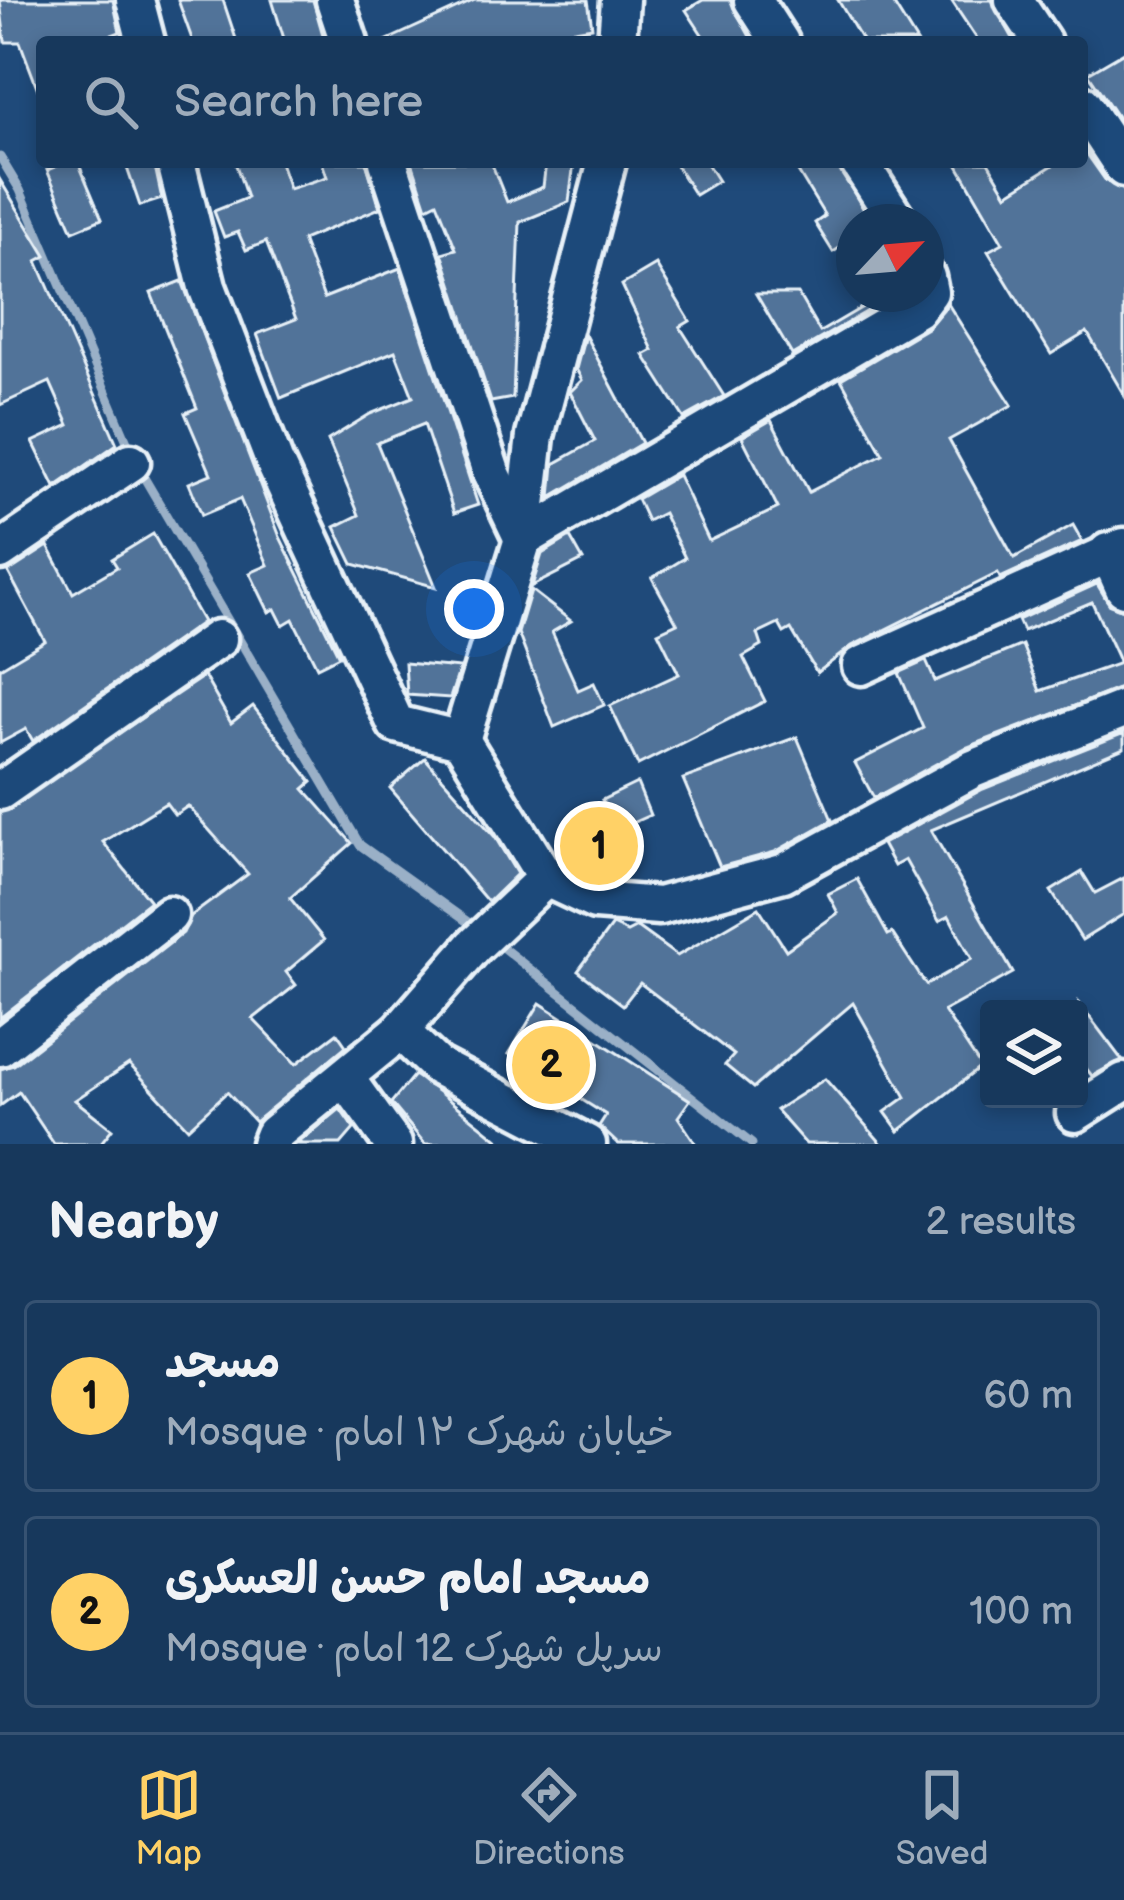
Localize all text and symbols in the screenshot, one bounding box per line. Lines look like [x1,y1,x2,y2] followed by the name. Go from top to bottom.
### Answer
[36,36,1088,168] search box
[78,69,144,135] icon: search
[174,75,423,130] text: Search here
[836,204,944,312] north arrow
[444,579,504,639] your location
[560,801,638,891] pin: 1
[980,1000,1088,1108] map controls
[980,1000,1088,1108] button: layers
[512,1020,590,1110] pin: 2
[48,1192,219,1253] text: Nearby
[925,1199,1076,1246] text: 2 results
[165,1336,280,1391] text: مسجد
[82,1373,98,1420] text: 1
[983,1373,1073,1420] text: 60 m
[165,1410,674,1457] text: Mosque · خیابان شهرک ۱۲ امام
[165,1552,651,1607] text: مسجد امام حسن العسکری
[78,1589,102,1636] text: 2
[969,1589,1073,1636] text: 100 m
[165,1626,663,1673] text: Mosque · سرپل شهرک 12 امام
[136,1762,202,1874] tab: Map
[473,1762,625,1874] tab: Directions
[896,1762,988,1874] tab: Saved

